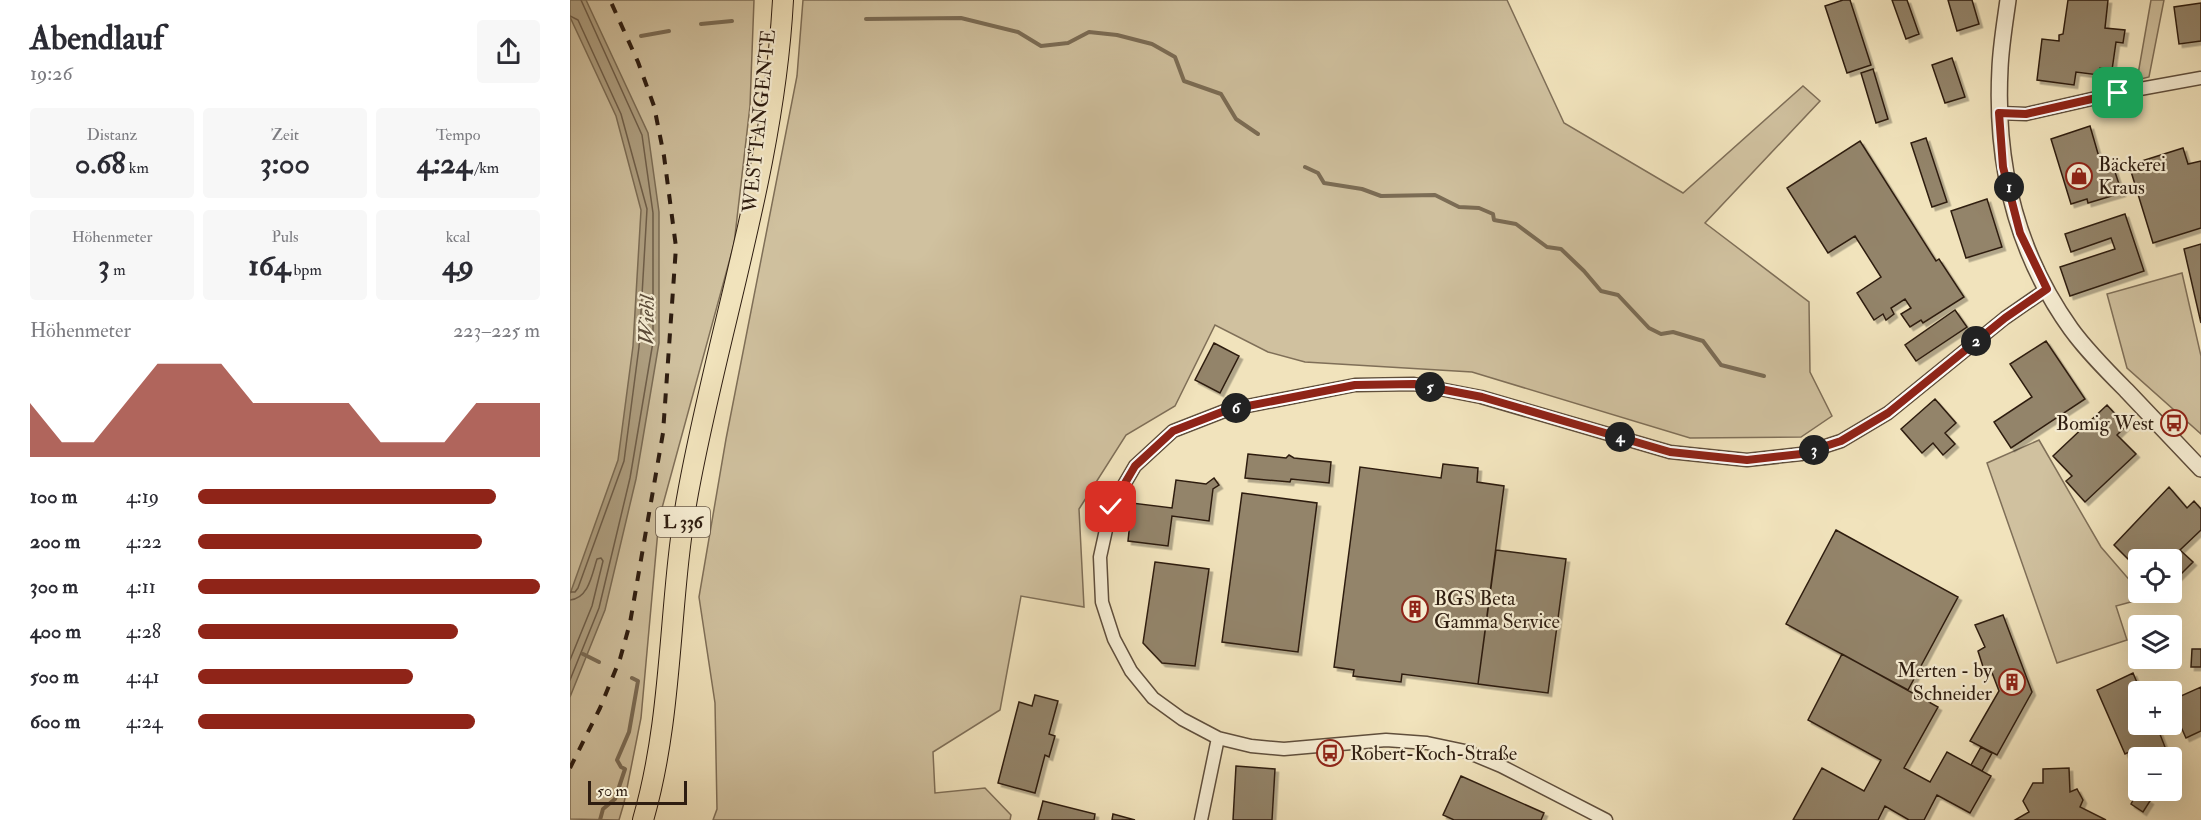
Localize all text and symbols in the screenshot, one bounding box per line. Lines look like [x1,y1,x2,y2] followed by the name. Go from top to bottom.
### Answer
[30,18,164,59] text: Abendlauf
[477,20,540,83] button: share
[737,28,781,215] street label: WESTTANGENTE
[30,61,72,86] text: 19:26
[2092,67,2143,118] pin
[2101,76,2134,109] icon: arrive
[87,125,137,145] text: Distanz
[271,125,299,145] text: Zeit
[436,125,480,145] text: Tempo
[75,145,126,182] text: 0.68
[260,145,310,182] text: 3:00
[417,145,472,182] text: 4:24
[2098,152,2166,200] place label: Bäckerei Kraus
[126,158,149,178] text: km
[472,158,499,178] text: /km
[2064,161,2094,191] shop icon: Bäckerei Kraus
[1994,172,2024,202] pin: 1
[2006,177,2012,197] text: 1
[72,227,152,247] text: Höhenmeter
[271,227,299,247] text: Puls
[446,227,470,247] text: kcal
[98,247,110,284] text: 3
[248,247,290,284] text: 164
[442,247,474,284] text: 49
[110,260,126,280] text: m
[290,260,322,280] text: bpm
[633,293,661,345] water label: Wiehl
[30,318,131,343] text: Höhenmeter
[453,318,540,343] text: 223–225 m
[1961,326,1991,356] pin: 2
[1972,331,1980,351] text: 2
[1415,372,1445,402] pin: 5
[1426,377,1434,397] text: 5
[1221,393,1251,423] pin: 6
[1232,398,1240,418] text: 6
[2159,408,2189,438] bus stop icon: Bomig West
[2056,411,2155,436] place label: Bomig West
[1605,422,1635,452] pin: 4
[1616,427,1624,447] text: 4
[1799,435,1829,465] pin: 3
[1811,440,1817,460] text: 3
[1085,481,1136,532] pin
[30,484,77,509] text: 100 m
[126,484,159,509] text: 4:19
[1094,490,1127,523] icon: check
[656,507,710,537] road number: L 336
[30,529,80,554] text: 200 m
[126,529,162,554] text: 4:22
[2128,549,2182,801] map controls
[2128,549,2182,603] button: locate
[30,574,78,599] text: 300 m
[126,574,156,599] text: 4:11
[1434,586,1560,634] place label: BGS Beta Gamma Service
[1400,594,1430,624] building icon: BGS Beta Gamma Service
[2128,615,2182,669] button: layers
[30,619,81,644] text: 400 m
[126,619,161,644] text: 4:28
[1897,658,1993,706] place label: Merten - by Schneider
[30,664,79,689] text: 500 m
[126,664,160,689] text: 4:41
[1997,667,2027,697] building icon: Merten - by Schneider
[2128,681,2182,735] button: +
[30,709,80,734] text: 600 m
[126,709,163,734] text: 4:24
[1315,738,1345,768] bus stop icon: Robert-Koch-Straße
[1350,741,1517,766] place label: Robert-Koch-Straße
[2128,747,2182,801] button: −
[588,778,687,806] scale bar
[597,781,628,801] text: 50 m

